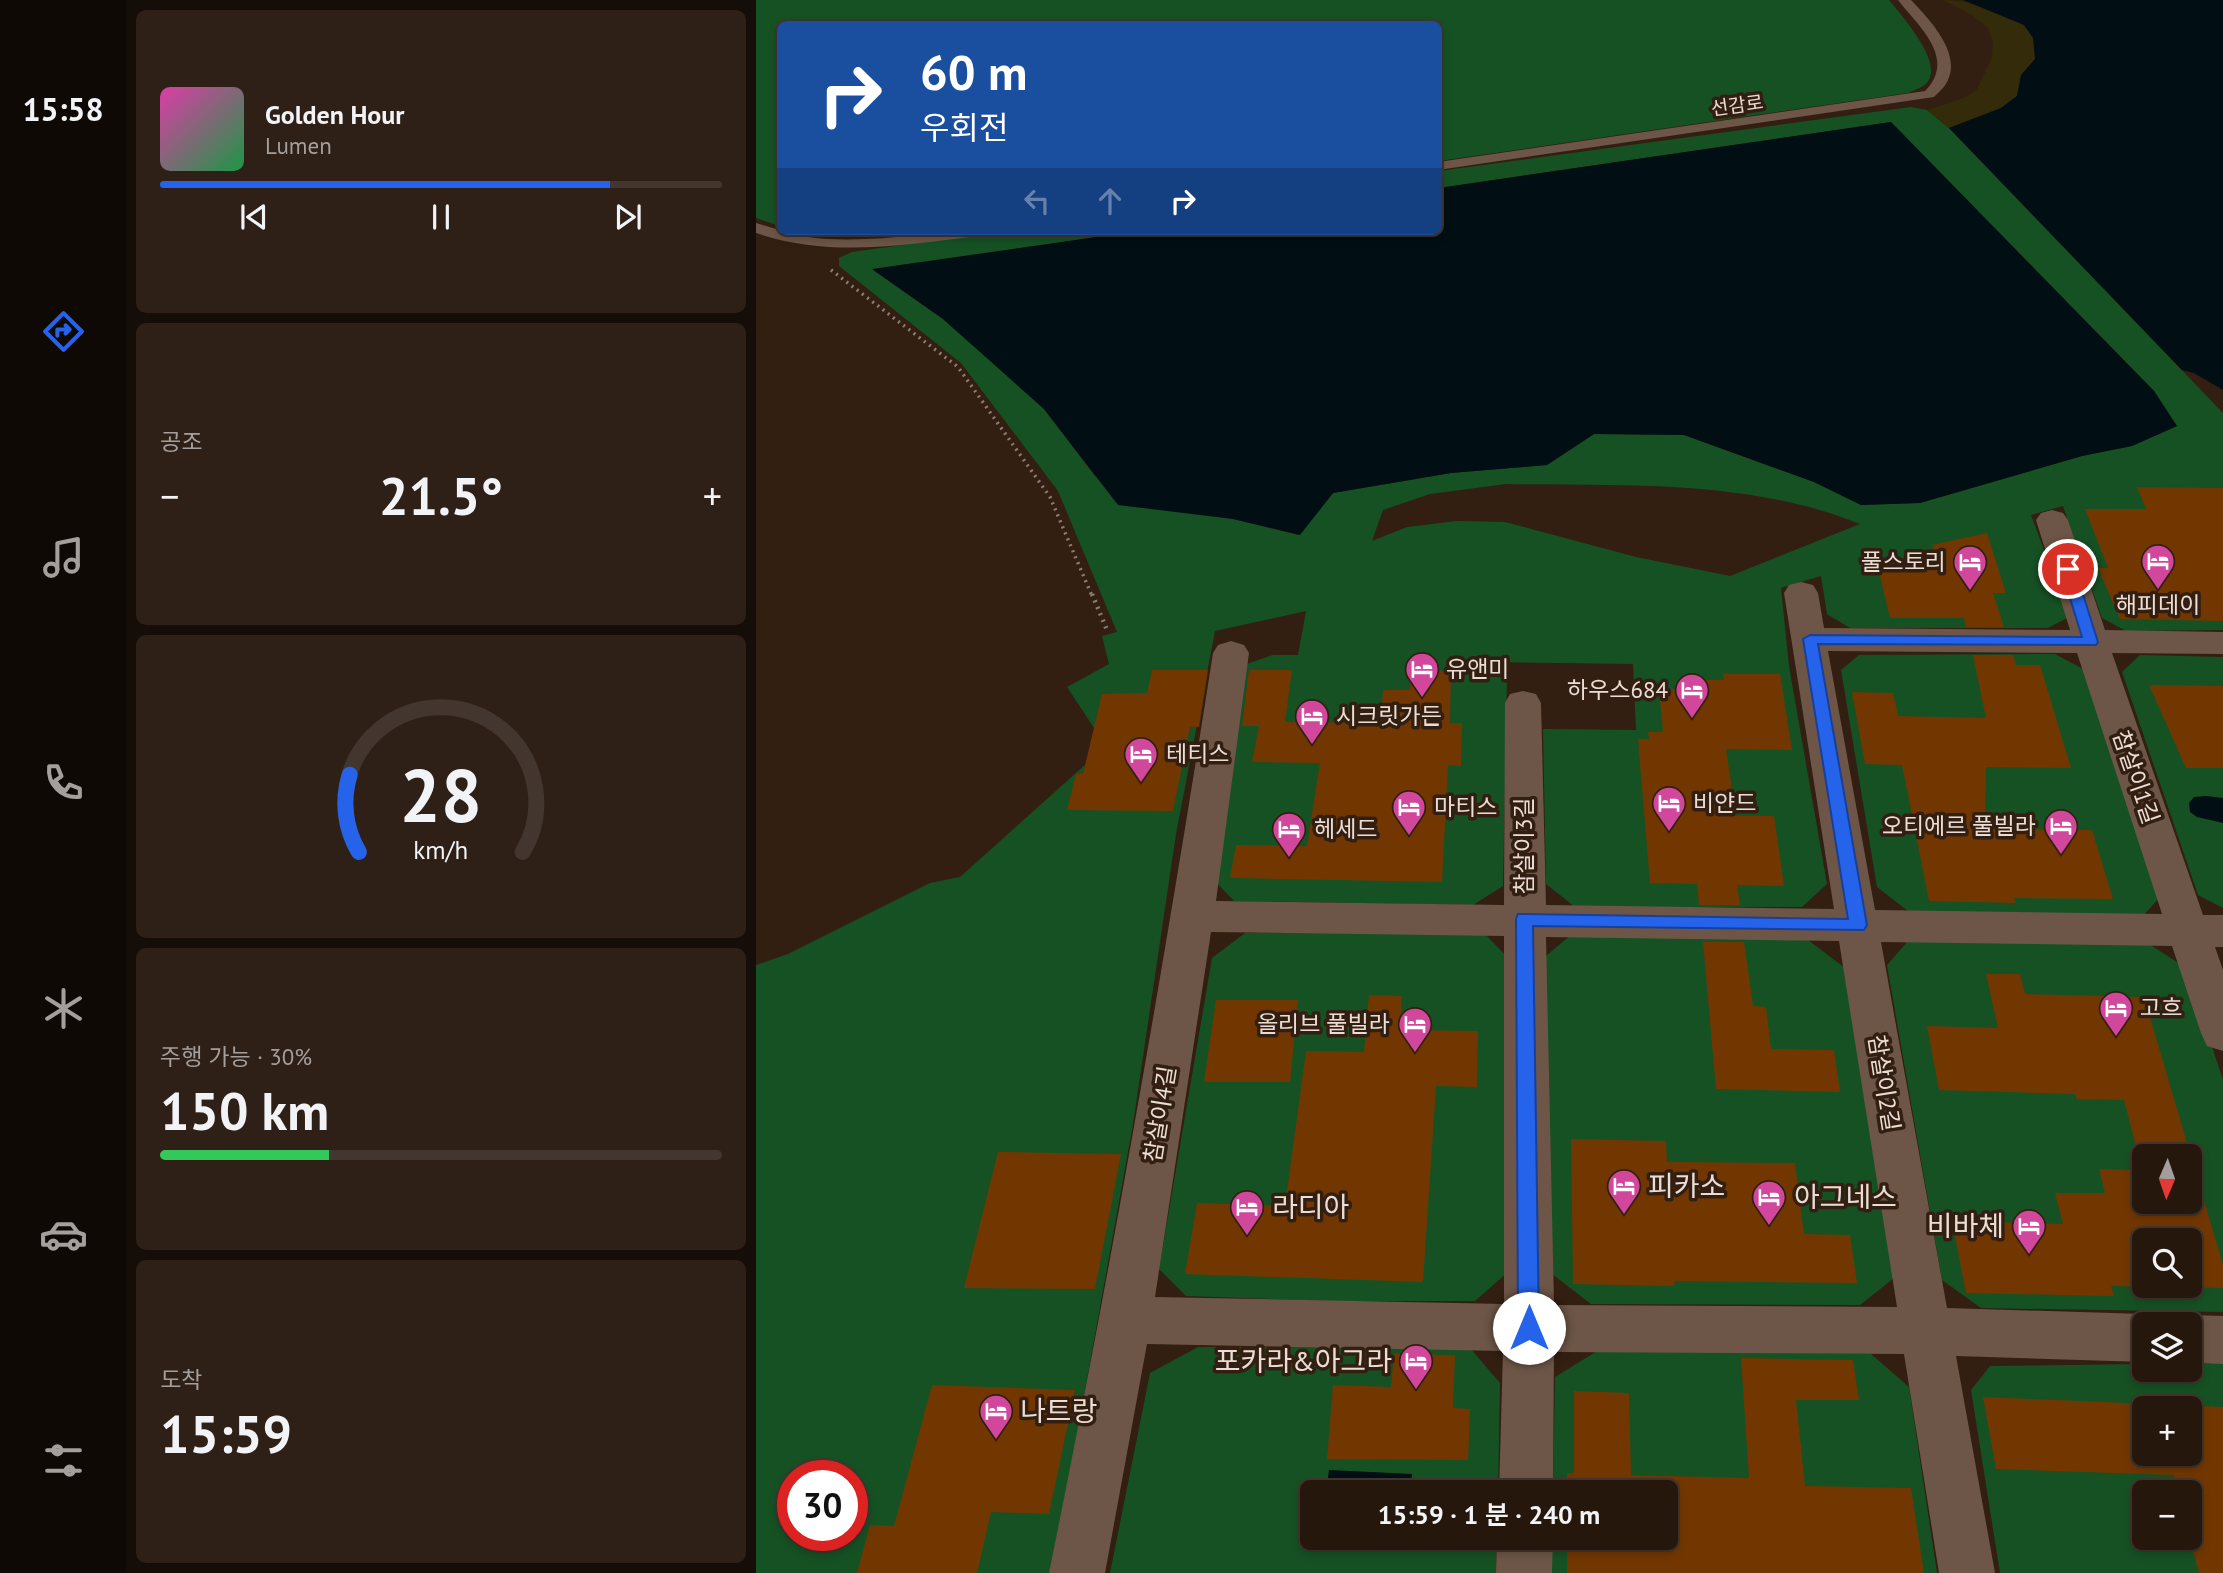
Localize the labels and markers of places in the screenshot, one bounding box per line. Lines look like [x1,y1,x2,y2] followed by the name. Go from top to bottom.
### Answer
[2038,539,2098,599] pin
[2139,542,2177,591] hotel icon: 해피데이
[1951,543,1989,592] hotel icon: 풀스토리
[1861,547,1946,576] place label: 풀스토리
[2116,590,2200,619] place label: 해피데이
[1403,650,1441,699] hotel icon: 유앤미
[1446,654,1509,683] place label: 유앤미
[1673,671,1711,720] hotel icon: 하우스684
[1567,675,1668,704] place label: 하우스684
[1293,697,1331,746] hotel icon: 시크릿가든
[1336,701,1442,730] place label: 시크릿가든
[1122,735,1160,784] hotel icon: 테티스
[1166,739,1229,768] place label: 테티스
[1650,784,1688,833] hotel icon: 비얀드
[1390,788,1428,837] hotel icon: 마티스
[1693,788,1756,817] place label: 비얀드
[1434,792,1497,821] place label: 마티스
[2042,807,2080,856] hotel icon: 오티에르 풀빌라
[1270,810,1308,859] hotel icon: 헤세드
[1882,811,2036,840] place label: 오티에르 풀빌라
[1314,814,1377,843] place label: 헤세드
[2097,989,2135,1038] hotel icon: 고흐
[2140,993,2182,1022] place label: 고흐
[1396,1005,1434,1054] hotel icon: 올리브 풀빌라
[1257,1009,1390,1038] place label: 올리브 풀빌라
[1605,1167,1643,1216] hotel icon: 피카소
[1648,1167,1725,1204] place label: 피카소
[1750,1178,1788,1227] hotel icon: 아그네스
[1794,1178,1897,1215] place label: 아그네스
[1228,1188,1266,1237] hotel icon: 라디아
[1272,1188,1349,1225] place label: 라디아
[1927,1207,2004,1244] place label: 비바체
[2010,1207,2048,1256] hotel icon: 비바체
[1215,1342,1392,1379] place label: 포카라&아그라
[1397,1342,1435,1391] hotel icon: 포카라&아그라
[977,1392,1015,1441] hotel icon: 나트랑
[1020,1392,1097,1429] place label: 나트랑

